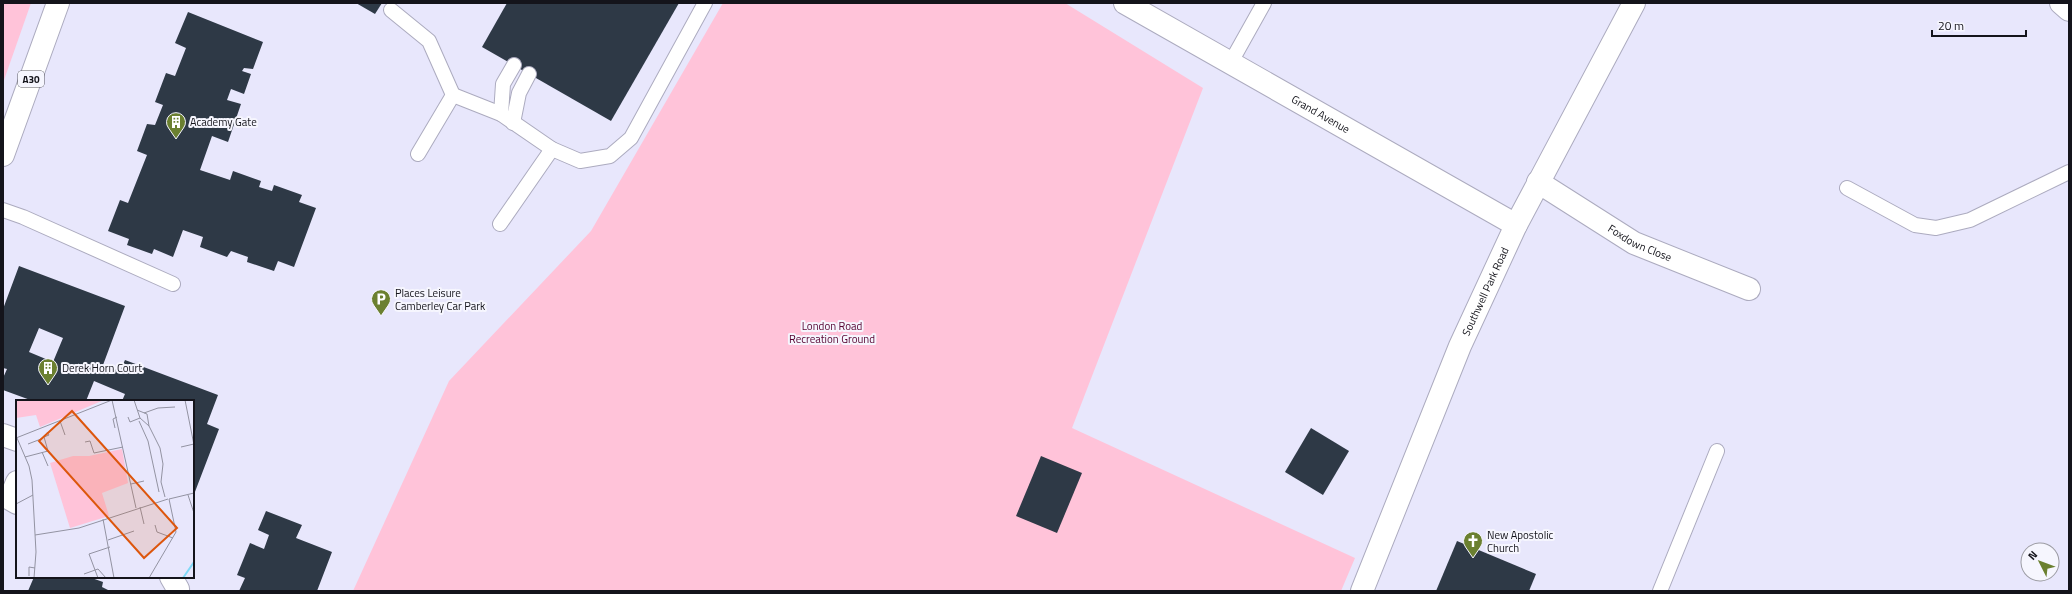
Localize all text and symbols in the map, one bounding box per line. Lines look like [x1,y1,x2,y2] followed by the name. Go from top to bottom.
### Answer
[1932,12,2026,38] scale bar
[1938,16,1964,35] text: 20 m
[18,71,44,87] road number: A30
[1289,91,1353,137] street label: Grand Avenue
[165,111,187,139] building icon: Academy Gate
[190,114,257,130] place label: Academy Gate
[1605,220,1675,265] street label: Foxdown Close
[1458,244,1513,338] street label: Southwell Park Road
[395,285,486,314] place label: Places Leisure Camberley Car Park
[370,288,392,316] parking icon: Places Leisure Camberley Car Park
[789,318,875,347] park label: London Road Recreation Ground
[37,357,59,385] building icon: Derek Horn Court
[62,360,142,376] place label: Derek Horn Court
[16,400,194,578] inset map
[1487,527,1554,556] place label: New Apostolic Church
[1462,530,1484,558] church icon: New Apostolic Church
[2020,542,2060,582] north arrow
[2024,547,2041,563] text: N

